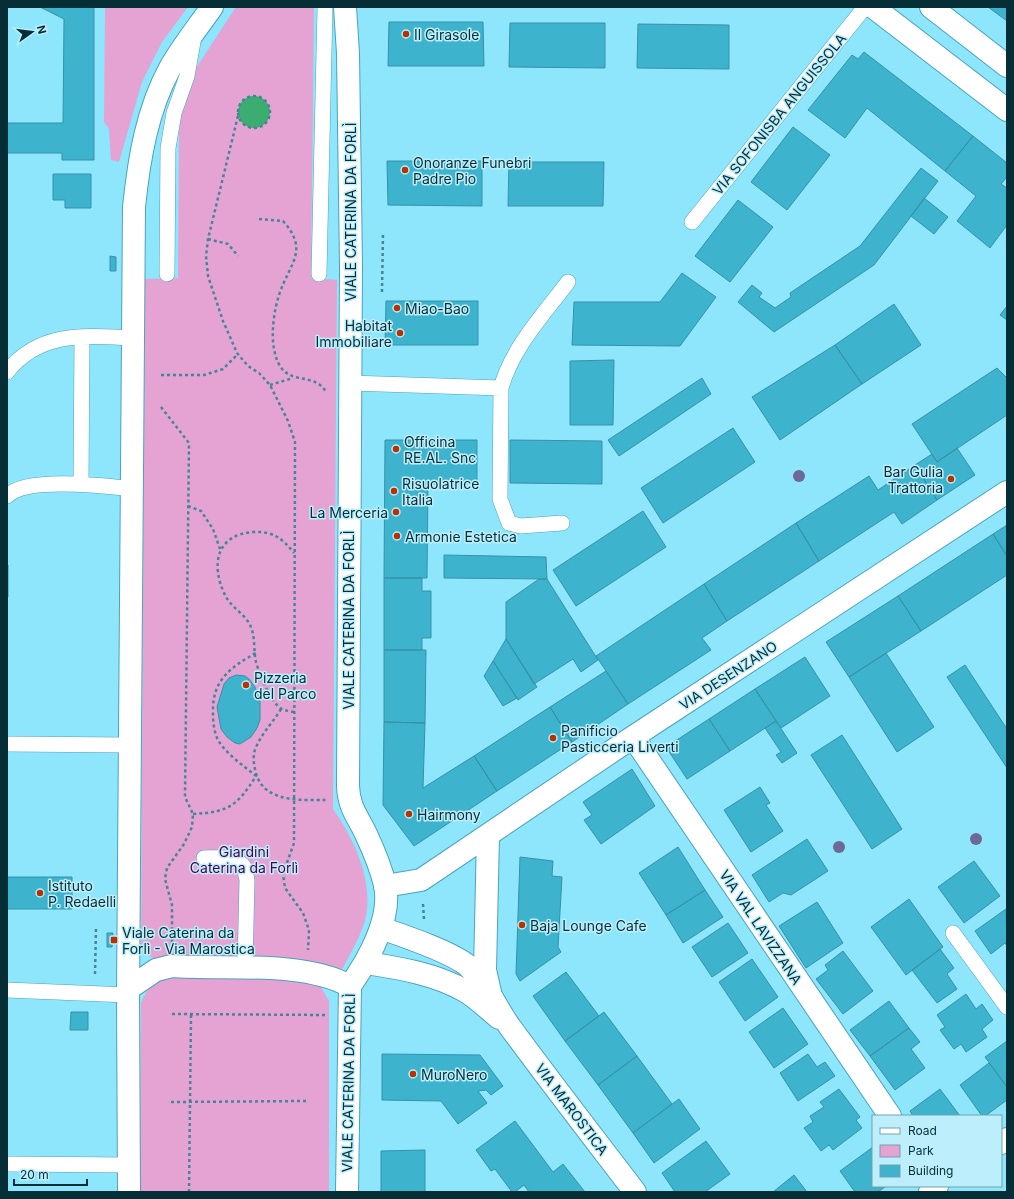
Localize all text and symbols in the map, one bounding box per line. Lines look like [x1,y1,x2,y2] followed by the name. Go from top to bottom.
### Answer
[12,12,52,52] north arrow
[34,24,50,35] text: N
[414,26,479,43] place label: Il Girasole
[401,29,411,39] marker: Il Girasole
[709,30,850,198] street label: VIA SOFONISBA ANGUISSOLA
[342,122,359,302] street label: VIALE CATERINA DA FORLÌ
[413,154,531,187] place label: Onoranze Funebri Padre Pio
[400,165,410,175] marker: Onoranze Funebri Padre Pio
[405,300,469,317] place label: Miao-Bao
[392,303,402,313] marker: Miao-Bao
[316,317,392,350] place label: Habitat Immobiliare
[395,328,405,338] marker: Habitat Immobiliare
[404,433,476,466] place label: Officina RE.AL. Snc
[391,444,401,454] marker: Officina RE.AL. Snc
[883,463,943,496] place label: Bar Gulia Trattoria
[946,474,956,484] marker: Bar Gulia Trattoria
[402,475,479,508] place label: Risuolatrice Italia
[389,486,399,496] marker: Risuolatrice Italia
[310,504,388,521] place label: La Merceria
[391,507,401,517] marker: La Merceria
[405,528,517,545] place label: Armonie Estetica
[340,530,357,710] street label: VIALE CATERINA DA FORLÌ
[392,531,402,541] marker: Armonie Estetica
[676,637,780,713] street label: VIA DESENZANO
[254,669,316,702] place label: Pizzeria del Parco
[241,680,251,690] marker: Pizzeria del Parco
[561,722,679,755] place label: Panificio Pasticceria Liverti
[548,733,558,743] marker: Panificio Pasticceria Liverti
[417,806,481,823] place label: Hairmony
[404,809,414,819] marker: Hairmony
[190,843,298,876] park label: Giardini Caterina da Forlì
[716,866,806,988] street label: VIA VAL LAVIZZANA
[48,877,116,910] place label: Istituto P. Redaelli
[35,888,45,898] marker: Istituto P. Redaelli
[530,917,647,934] place label: Baja Lounge Cafe
[517,920,527,930] marker: Baja Lounge Cafe
[122,924,255,957] place label: Viale Caterina da Forlì - Via Marostica
[109,935,119,945] marker: Viale Caterina da Forlì - Via Marostica
[338,993,358,1173] street label: VIALE CATERINA DA FORLÌ
[532,1060,612,1158] street label: VIA MAROSTICA
[421,1066,488,1083] place label: MuroNero
[408,1069,418,1079] marker: MuroNero
[872,1115,1002,1187] legend
[908,1123,937,1138] text: Road
[908,1143,934,1158] text: Park
[14,1161,87,1187] scale bar
[908,1163,953,1178] text: Building
[20,1167,49,1182] text: 20 m

